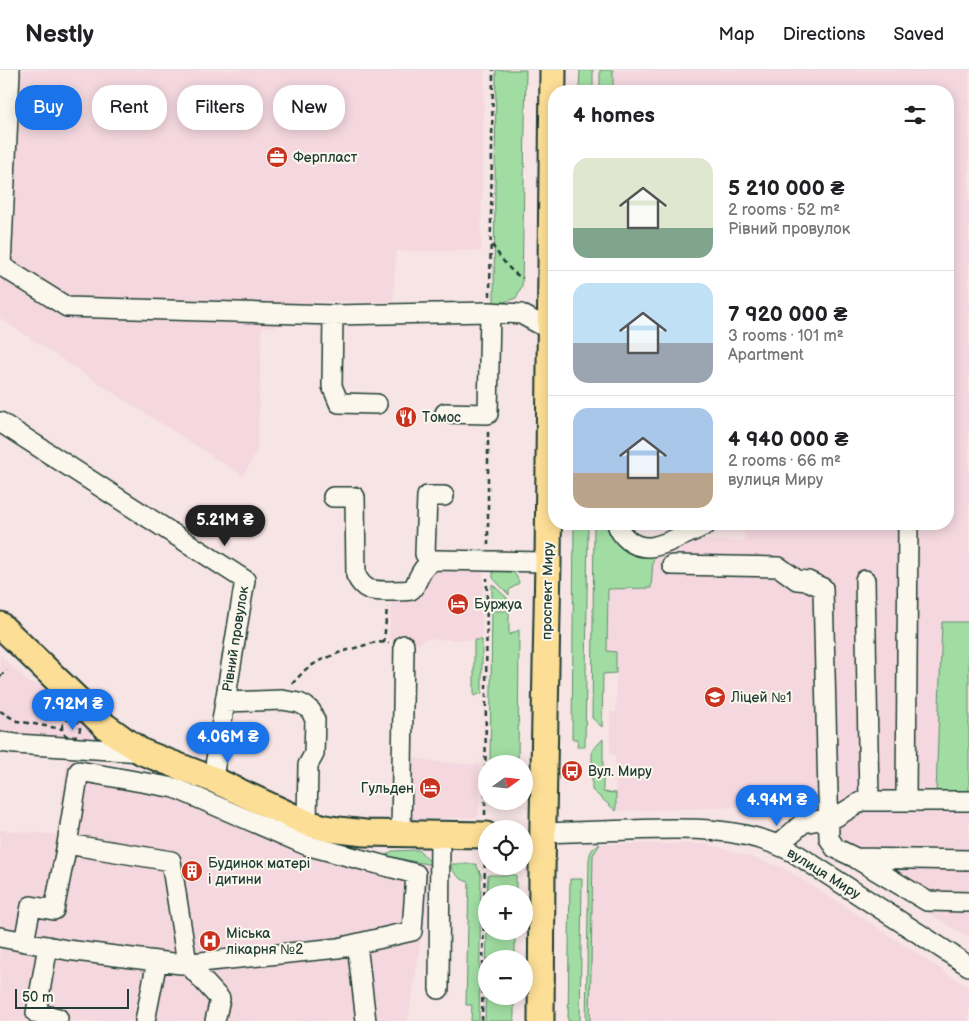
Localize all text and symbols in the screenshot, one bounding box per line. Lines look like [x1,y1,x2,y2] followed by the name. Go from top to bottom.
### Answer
[25,20,94,49] text: Nestly
[719,24,755,45] text: Map
[783,24,865,45] text: Directions
[893,24,944,45] text: Saved
[15,85,82,130] chip: Buy
[92,85,167,130] chip: Rent
[177,85,263,130] chip: Filters
[273,85,345,130] chip: New
[901,101,929,129] icon: filters
[573,103,655,128] text: 4 homes
[265,145,289,169] office icon: Ферпласт
[293,149,358,166] place label: Ферпласт
[728,176,844,201] text: 5 210 000 ₴
[613,178,673,238] icon: home
[728,201,840,220] text: 2 rooms · 52 m²
[728,220,850,239] text: Рівний провулок
[728,302,847,327] text: 7 920 000 ₴
[613,303,673,363] icon: home
[728,327,844,346] text: 3 rooms · 101 m²
[728,346,804,365] text: Apartment
[394,405,418,429] restaurant icon: Томос
[422,409,461,426] place label: Томос
[728,427,848,452] text: 4 940 000 ₴
[613,428,673,488] icon: home
[728,452,841,471] text: 2 rooms · 66 m²
[728,471,823,490] text: вулиця Миру
[179,504,271,547] pin: 5.21M ₴
[196,511,254,530] text: 5.21M ₴
[538,541,557,640] street label: проспект Миру
[219,584,252,693] street label: Рівний провулок
[446,592,470,616] hotel icon: Буржуа
[474,596,523,613] place label: Буржуа
[703,685,727,709] school or university icon: Ліцей №1
[27,688,119,731] pin: 7.92M ₴
[730,689,792,706] place label: Ліцей №1
[43,695,103,714] text: 7.92M ₴
[182,722,274,764] pin: 4.06M ₴
[197,728,259,747] text: 4.06M ₴
[478,755,532,810] north arrow
[478,755,533,1005] map controls
[560,759,584,783] bus stop icon: Вул. Миру
[588,763,652,780] place label: Вул. Миру
[418,776,442,800] hotel icon: Гульден
[361,780,414,797] place label: Гульден
[731,784,823,827] pin: 4.94M ₴
[747,791,807,810] text: 4.94M ₴
[478,820,533,875] button: locate
[784,844,864,903] street label: вулиця Миру
[208,855,310,888] place label: Будинок матері і дитини
[180,859,204,883] building icon: Будинок матері і дитини
[478,885,533,940] button: +
[226,925,304,958] place label: Міська лікарня №2
[198,929,222,953] hospital icon: Міська лікарня №2
[478,950,533,1005] button: −
[15,986,129,1009] scale bar
[22,989,54,1006] text: 50 m

